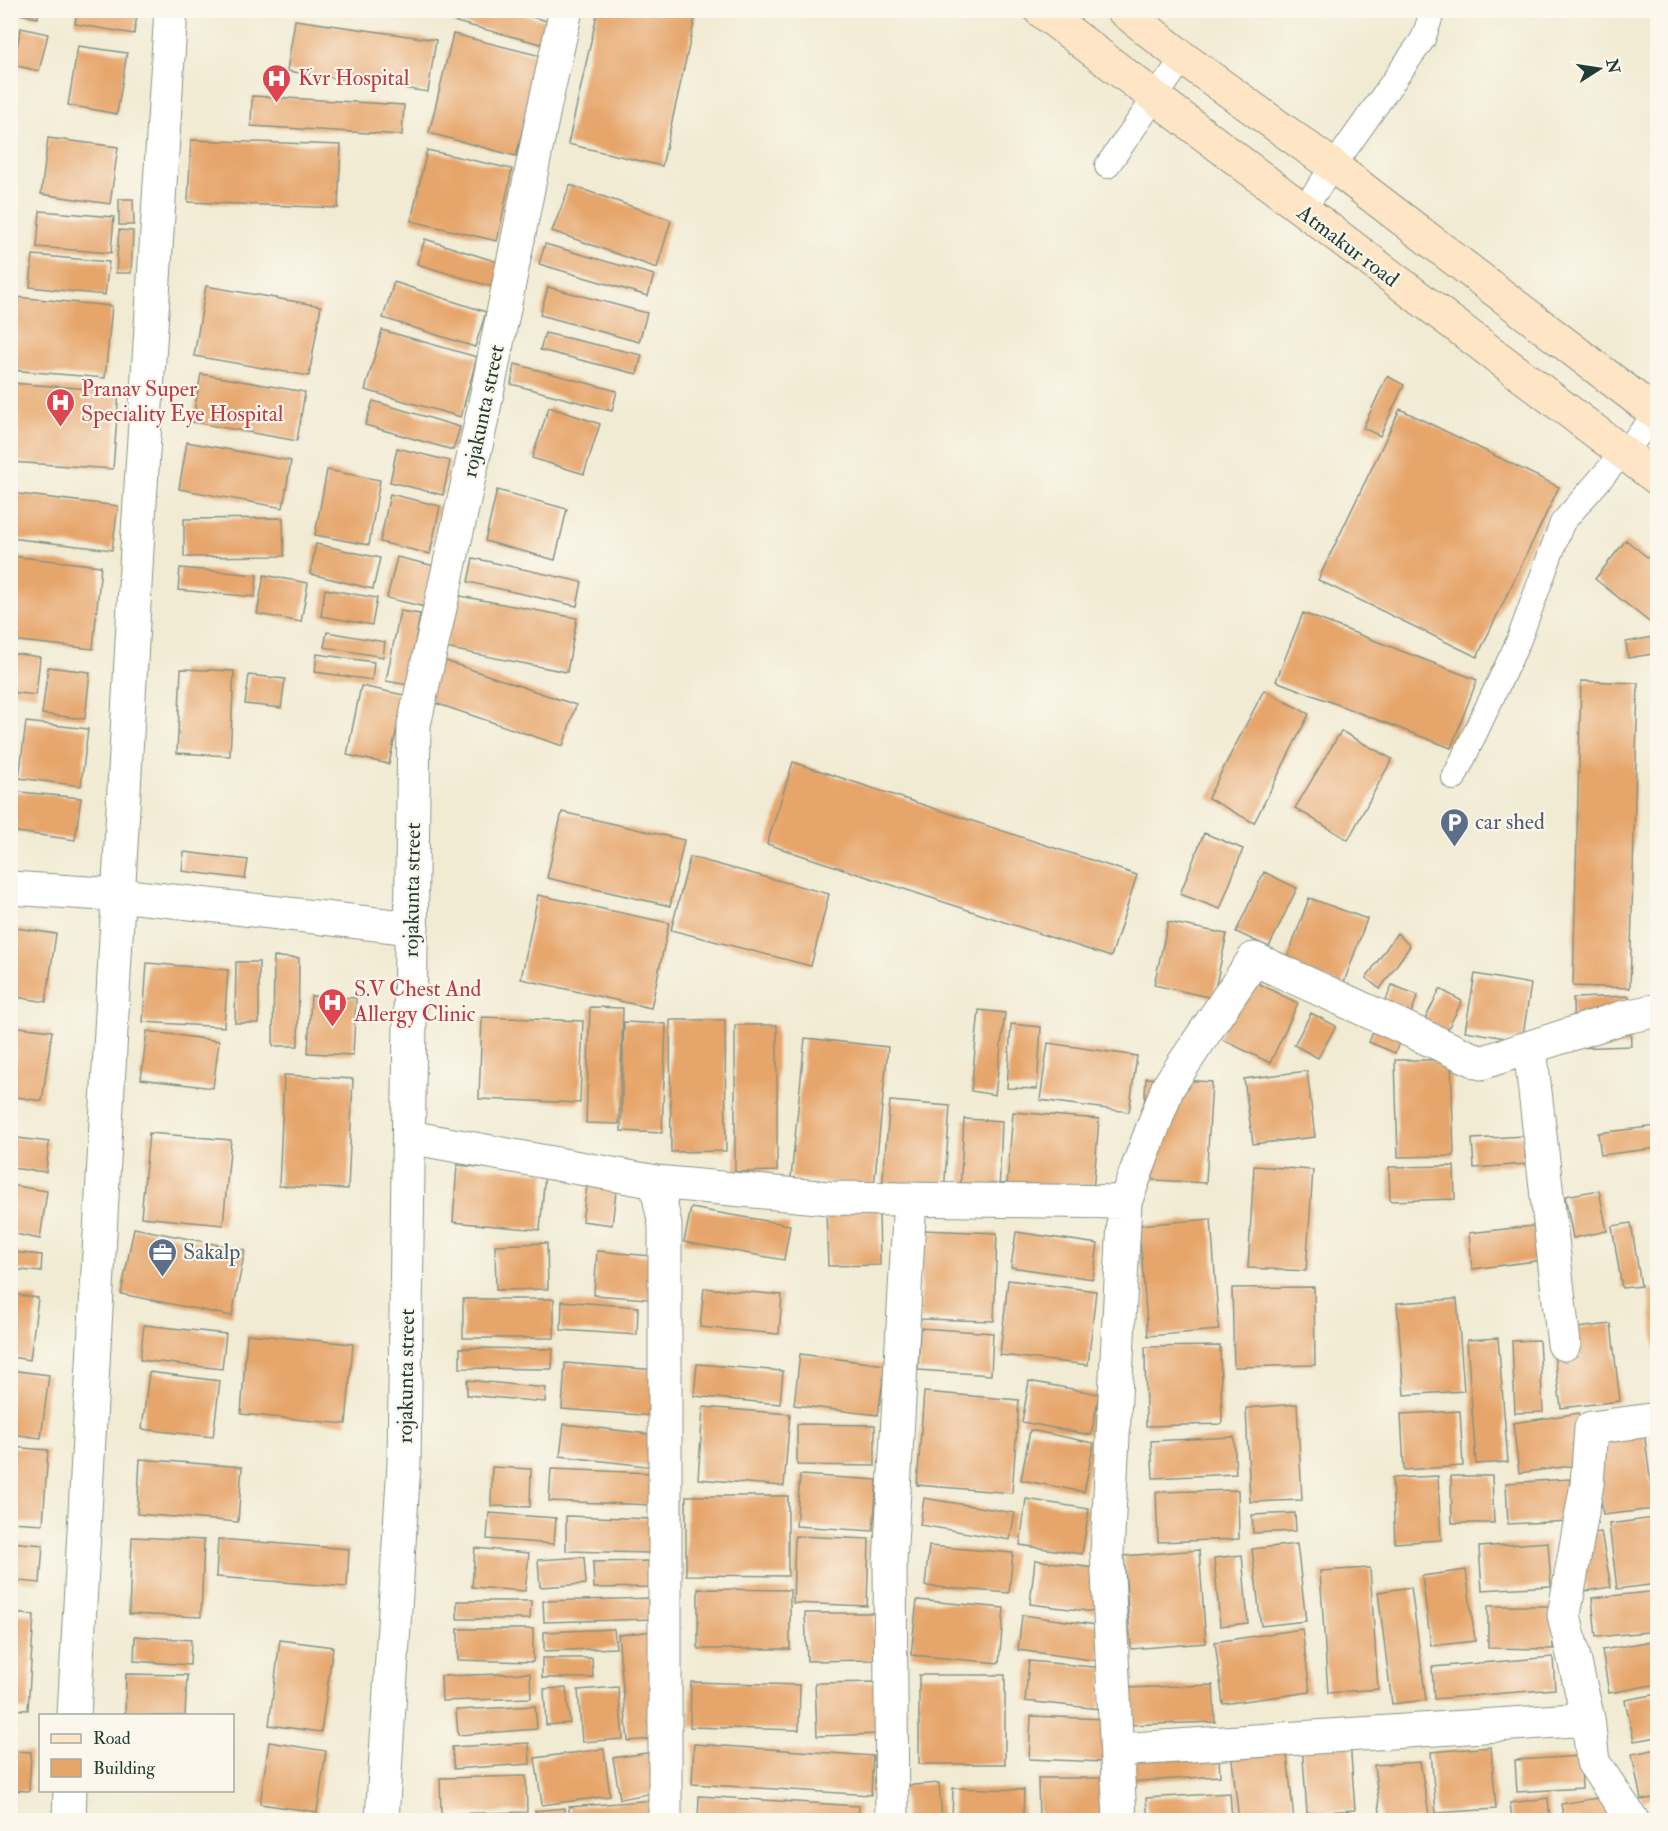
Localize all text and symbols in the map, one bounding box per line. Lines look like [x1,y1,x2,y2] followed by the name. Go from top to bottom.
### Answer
[1569,39,1629,99] north arrow
[1601,56,1624,76] text: N
[261,62,293,104] hospital icon: Kvr Hospital
[298,64,410,93] place label: Kvr Hospital
[1291,198,1405,294] street label: Atmakur road
[455,342,511,480] street label: rojakunta street
[81,375,284,429] place label: Pranav Super Speciality Eye Hospital
[44,386,76,428] hospital icon: Pranav Super Speciality Eye Hospital
[1438,806,1470,848] parking icon: car shed
[1475,808,1545,836] place label: car shed
[397,822,427,958] street label: rojakunta street
[353,975,481,1028] place label: S.V Chest And Allergy Clinic
[317,986,349,1028] hospital icon: S.V Chest And Allergy Clinic
[146,1236,178,1278] office icon: Sakalp
[183,1238,240,1267] place label: Sakalp
[391,1308,421,1444] street label: rojakunta street
[39,1714,234,1792] legend
[93,1727,131,1750] text: Road
[93,1757,156,1780] text: Building

